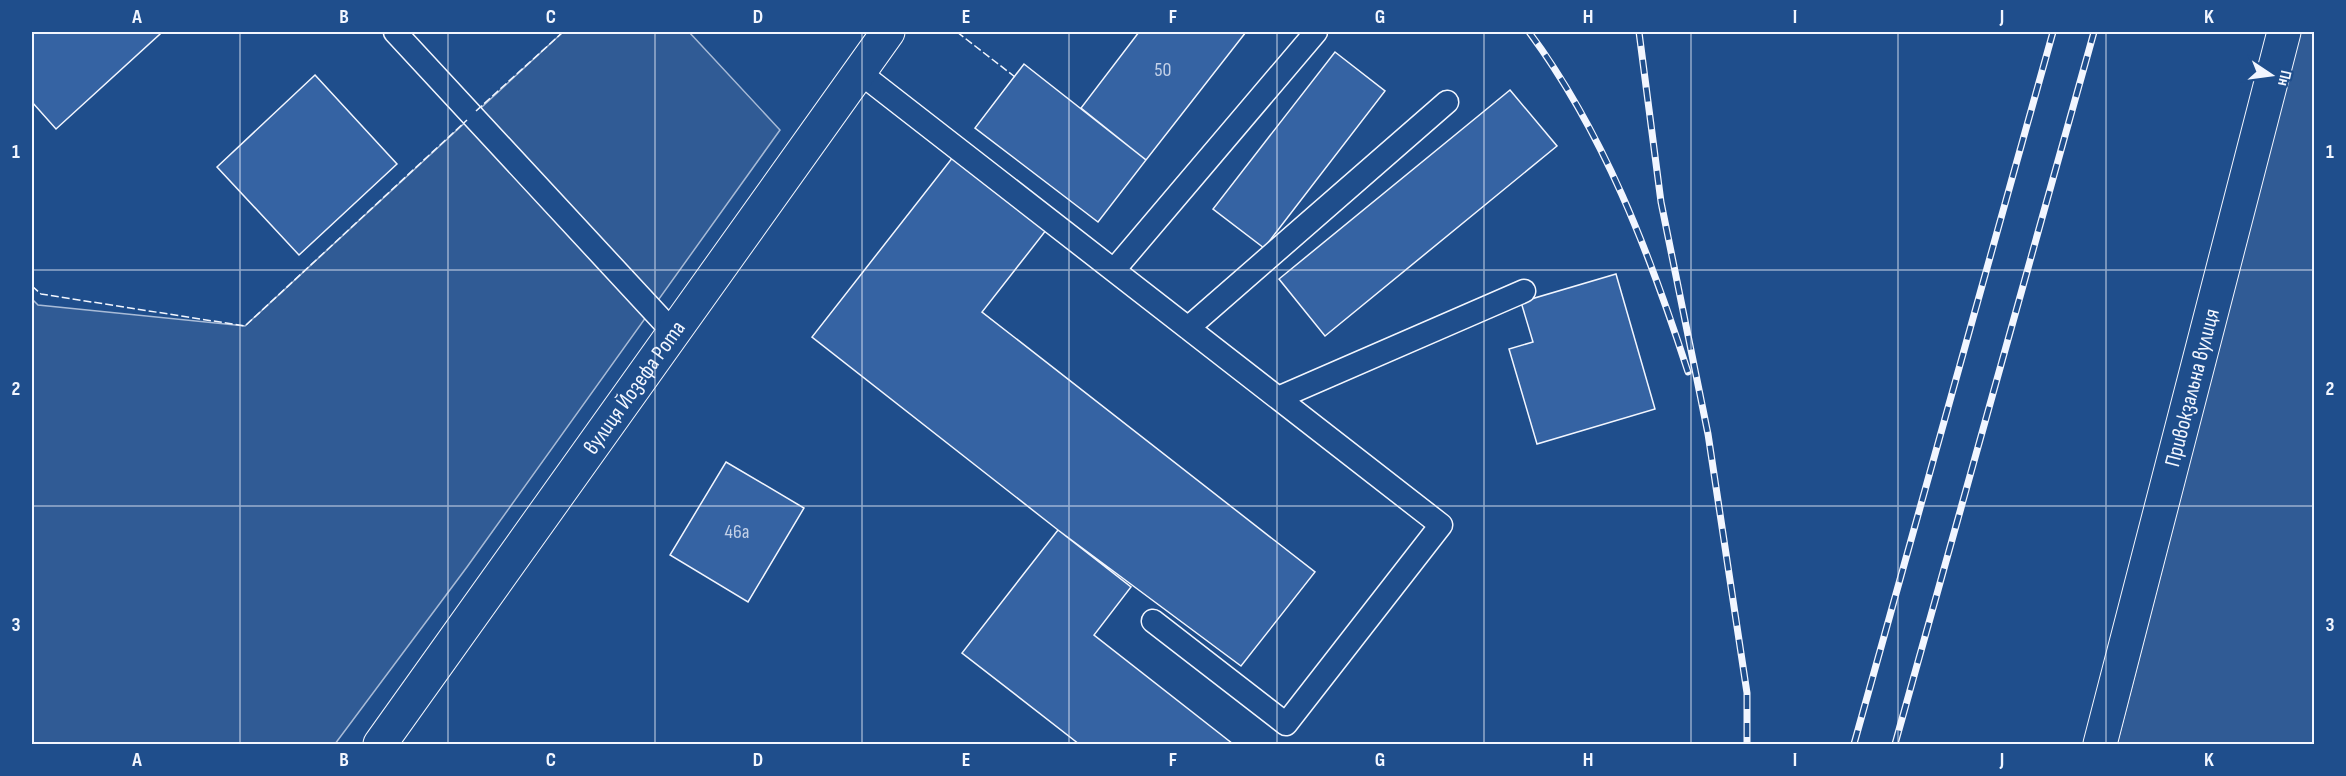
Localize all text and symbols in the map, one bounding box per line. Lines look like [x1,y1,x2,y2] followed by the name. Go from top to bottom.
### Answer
[131,5,142,29] text: A
[339,5,349,29] text: B
[546,5,556,29] text: C
[753,5,763,29] text: D
[962,5,970,29] text: E
[1169,5,1177,29] text: F
[1375,5,1385,29] text: G
[1583,5,1593,29] text: H
[1793,5,1797,29] text: I
[1999,5,2004,29] text: J
[2204,5,2214,29] text: K
[2241,45,2301,105] north arrow
[1155,58,1171,82] house number: 50
[2273,68,2295,88] text: Пн
[12,140,20,164] text: 1
[2326,140,2334,164] text: 1
[2159,306,2225,470] street label: Привокзальна вулиця
[578,315,691,459] street label: вулиця Йозефа Рота
[12,377,20,401] text: 2
[2326,377,2334,401] text: 2
[725,520,749,544] house number: 46а
[12,613,21,637] text: 3
[2326,613,2335,637] text: 3
[131,748,142,772] text: A
[339,748,349,772] text: B
[546,748,556,772] text: C
[753,748,763,772] text: D
[962,748,970,772] text: E
[1169,748,1177,772] text: F
[1375,748,1385,772] text: G
[1583,748,1593,772] text: H
[1793,748,1797,772] text: I
[1999,748,2004,772] text: J
[2204,748,2214,772] text: K

